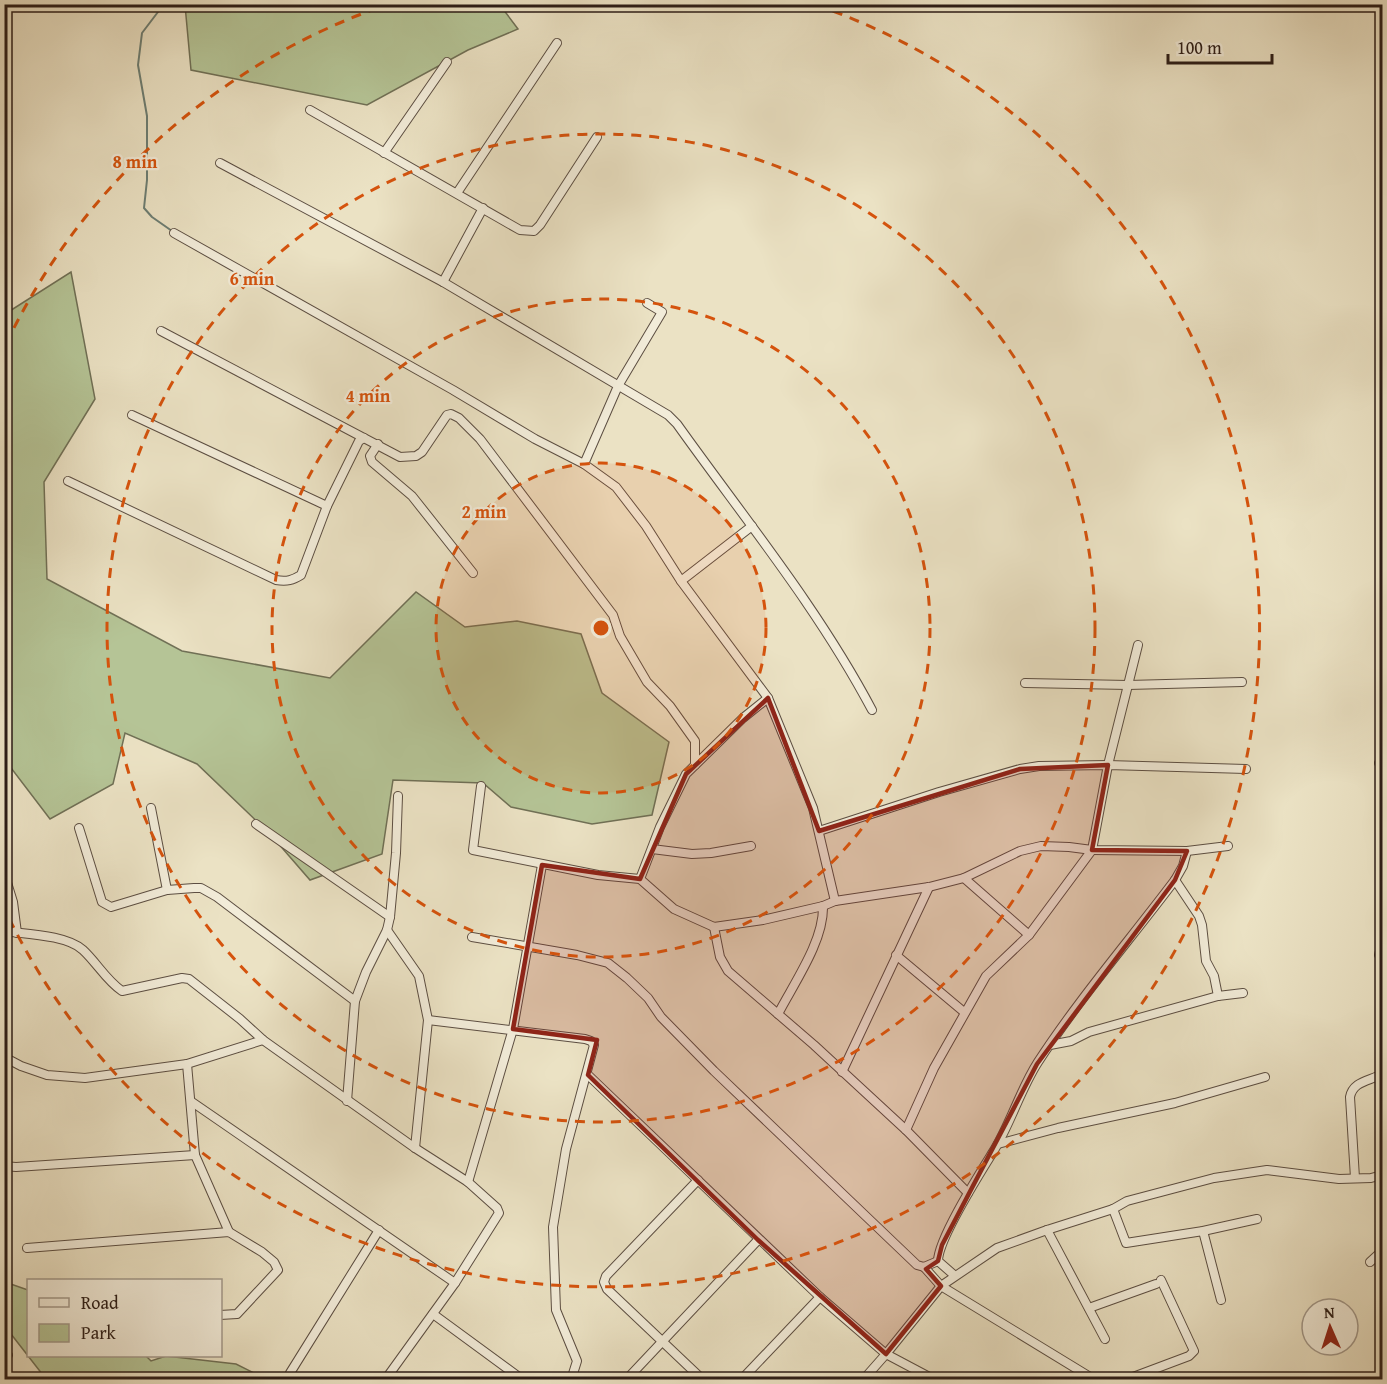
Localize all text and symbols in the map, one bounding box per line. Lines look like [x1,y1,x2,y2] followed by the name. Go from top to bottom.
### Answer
[1168,27,1272,65] scale bar
[1177,34,1222,61] text: 100 m
[113,148,158,175] text: 8 min
[230,265,275,292] text: 6 min
[346,382,391,409] text: 4 min
[462,498,507,525] text: 2 min
[591,618,611,638] centre of rings
[27,1279,222,1357] legend
[81,1289,119,1316] text: Road
[1300,1297,1360,1357] north arrow
[1323,1300,1335,1324] text: N
[81,1319,117,1346] text: Park

